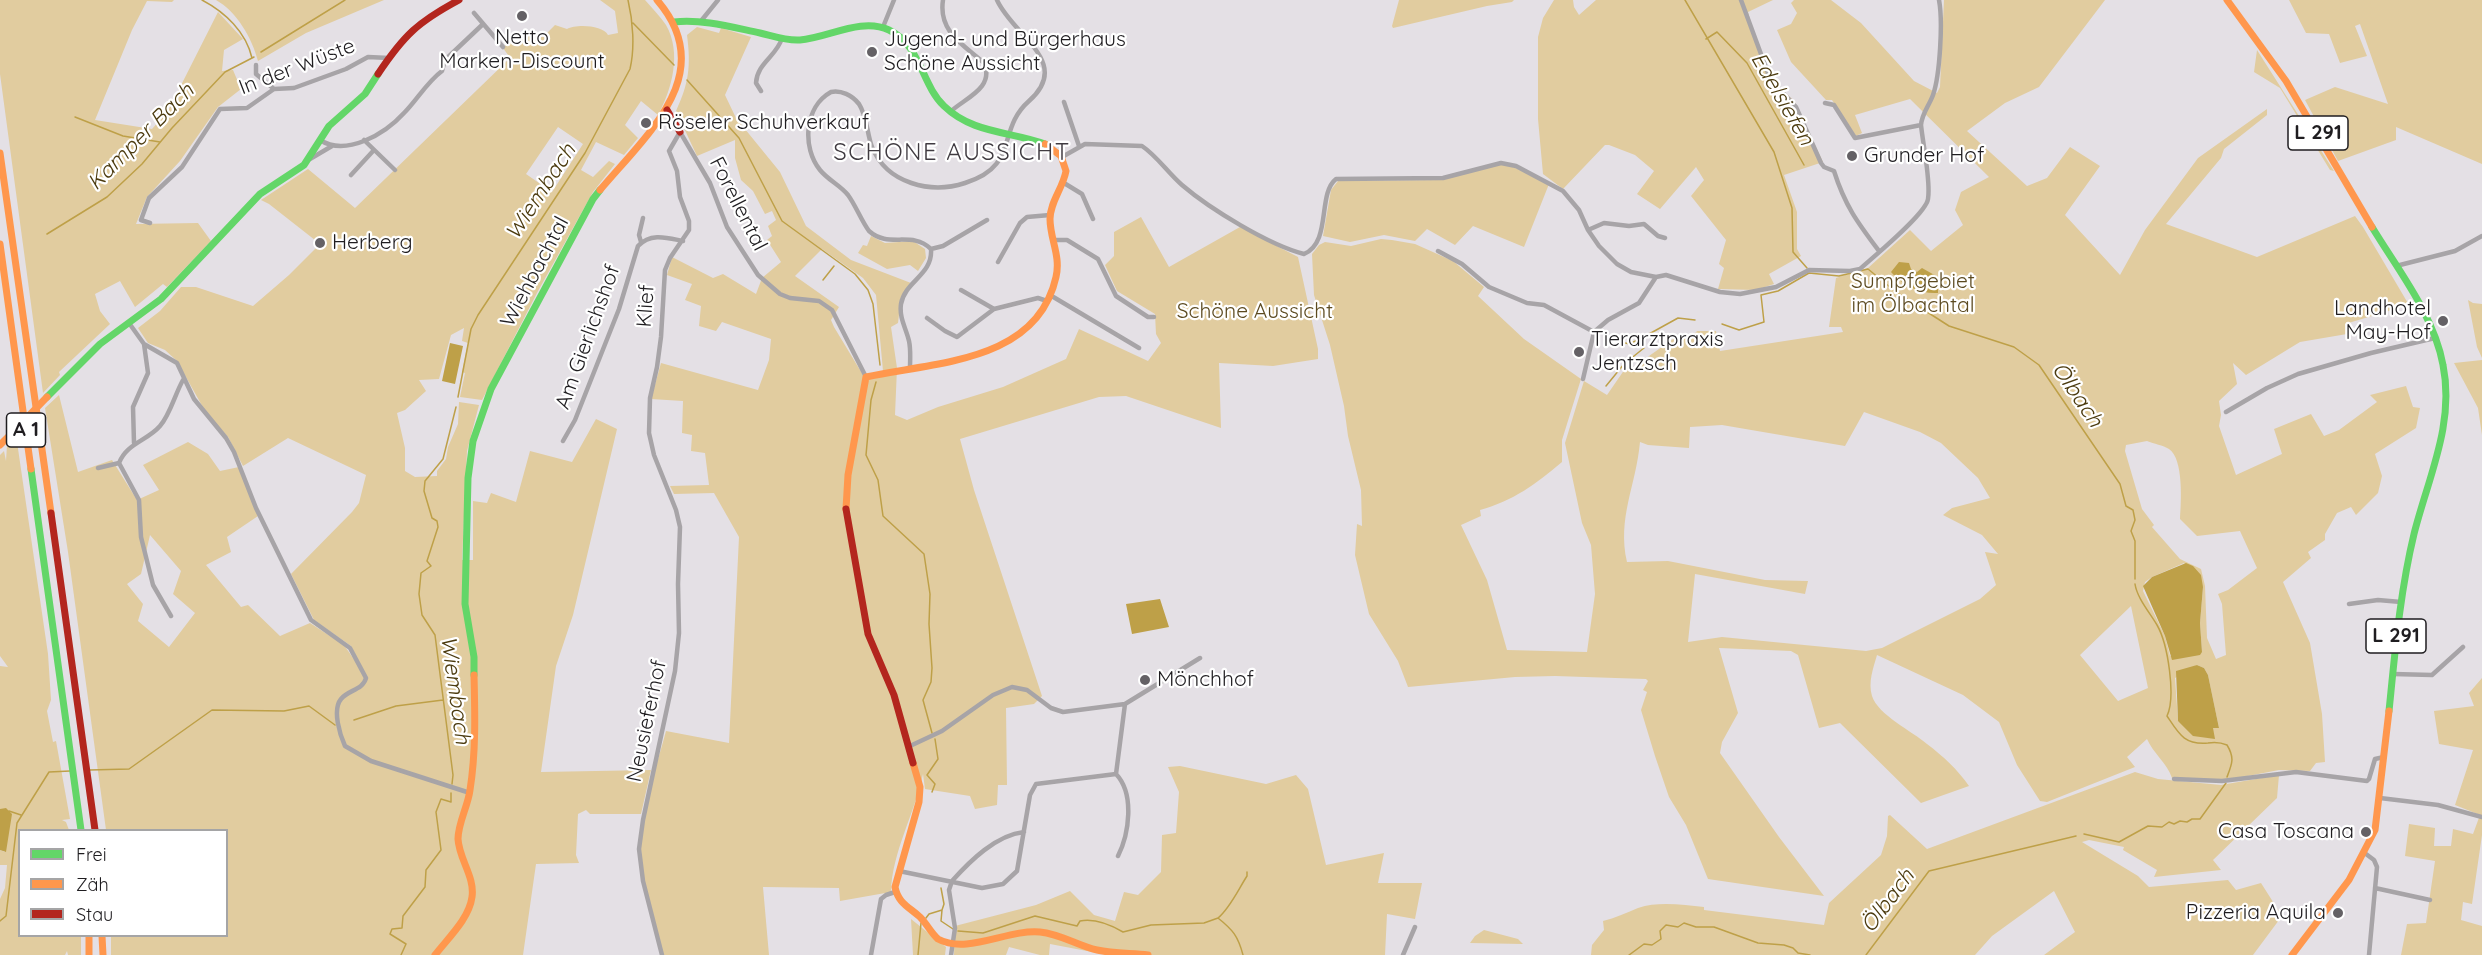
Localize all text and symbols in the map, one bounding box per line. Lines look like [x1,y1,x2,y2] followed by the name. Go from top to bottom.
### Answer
[515,9,529,23] marker: Netto Marken-Discount
[439,25,605,75] place label: Netto Marken-Discount
[884,27,1126,77] place label: Jugend- und Bürgerhaus Schöne Aussicht
[235,33,359,101] street label: In der Wüste
[865,45,879,59] marker: Jugend- und Bürgerhaus Schöne Aussicht
[1745,48,1819,150] water label: Edelsiefen
[82,78,200,196] water label: Kamper Bach
[658,110,869,136] place label: Röseler Schuhverkauf
[639,116,653,130] marker: Röseler Schuhverkauf
[2288,116,2348,150] road number: L 291
[500,139,582,245] water label: Wiembach
[833,139,1071,167] district label: SCHÖNE AUSSICHT
[1864,143,1985,169] place label: Grunder Hof
[1845,149,1859,163] marker: Grunder Hof
[704,153,772,255] street label: Forellental
[495,212,575,332] street label: Wiehbachtal
[332,230,413,256] place label: Herberg
[313,236,327,250] marker: Herberg
[550,261,626,413] street label: Am Gierlichshof
[1851,269,1975,319] park label: Sumpfgebiet im Ölbachtal
[632,284,660,328] street label: Klief
[2334,296,2431,346] place label: Landhotel May-Hof
[1177,299,1333,325] park label: Schöne Aussicht
[2436,314,2450,328] marker: Landhotel May-Hof
[1591,327,1724,377] place label: Tierarztpraxis Jentzsch
[1572,345,1586,359] marker: Tierarztpraxis Jentzsch
[2046,358,2108,432] water label: Ölbach
[6,413,46,447] road number: A 1
[2366,619,2426,653] road number: L 291
[434,634,476,746] water label: Wiembach
[622,658,672,784] street label: Neusieferhof
[1157,667,1254,693] place label: Mönchhof
[1138,673,1152,687] marker: Mönchhof
[2218,819,2354,845] place label: Casa Toscana
[2359,825,2373,839] marker: Casa Toscana
[18,829,228,937] legend
[76,843,107,866] text: Frei
[1856,864,1920,938] water label: Ölbach
[76,873,109,896] text: Zäh
[2186,900,2326,926] place label: Pizzeria Aquila
[76,903,113,926] text: Stau
[2331,906,2345,920] marker: Pizzeria Aquila

